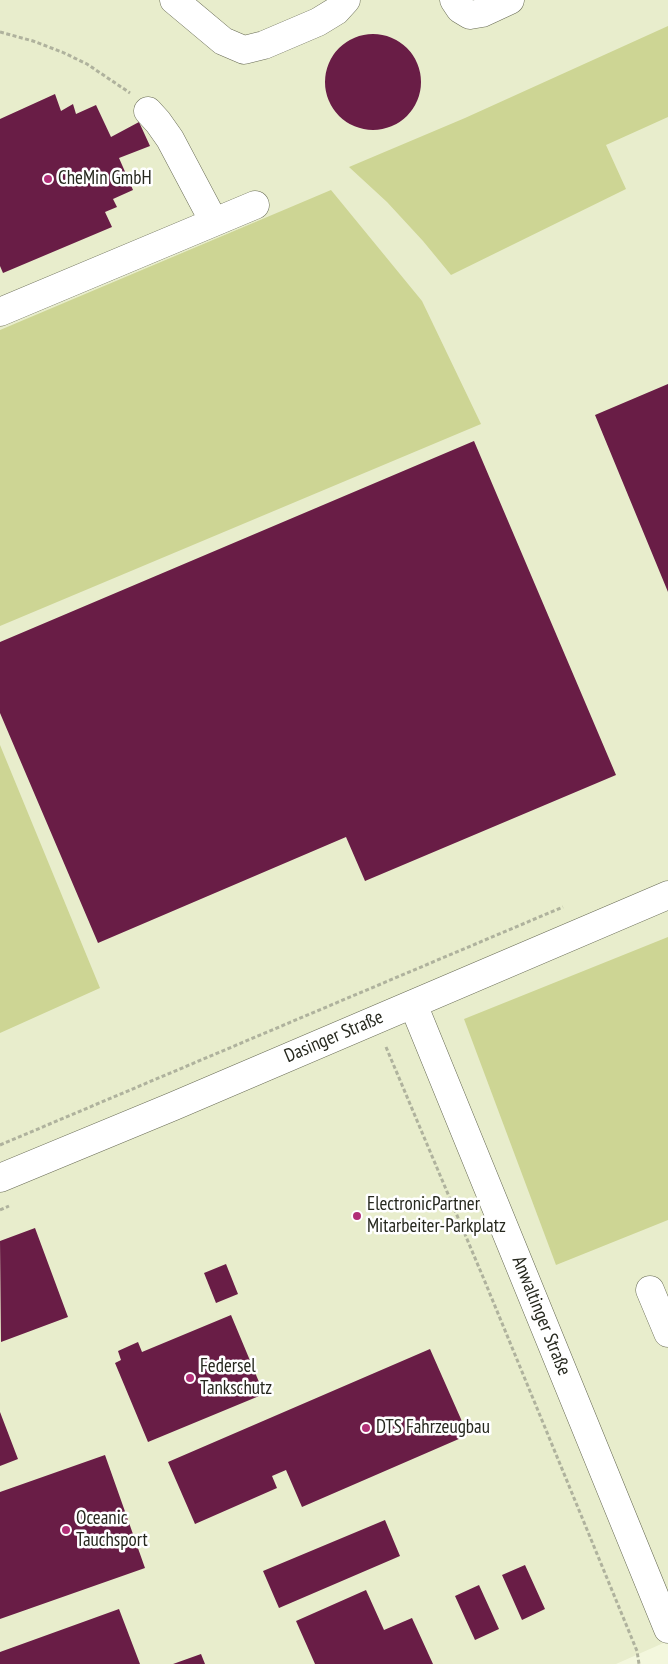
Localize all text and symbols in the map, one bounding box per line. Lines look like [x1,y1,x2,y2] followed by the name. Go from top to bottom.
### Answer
[58,168,152,190] place label: CheMin GmbH
[42,173,54,185] marker: CheMin GmbH
[281,1006,387,1068] street label: Dasinger Straße
[367,1194,506,1238] place label: ElectronicPartner Mitarbeiter-Parkplatz
[351,1210,363,1222] marker: ElectronicPartner Mitarbeiter-Parkplatz
[507,1253,575,1379] street label: Anwaltinger Straße
[200,1356,272,1400] place label: Federsel Tankschutz
[184,1372,196,1384] marker: Federsel Tankschutz
[376,1417,490,1439] place label: DTS Fahrzeugbau
[360,1422,372,1434] marker: DTS Fahrzeugbau
[76,1508,148,1552] place label: Oceanic Tauchsport
[60,1524,72,1536] marker: Oceanic Tauchsport

